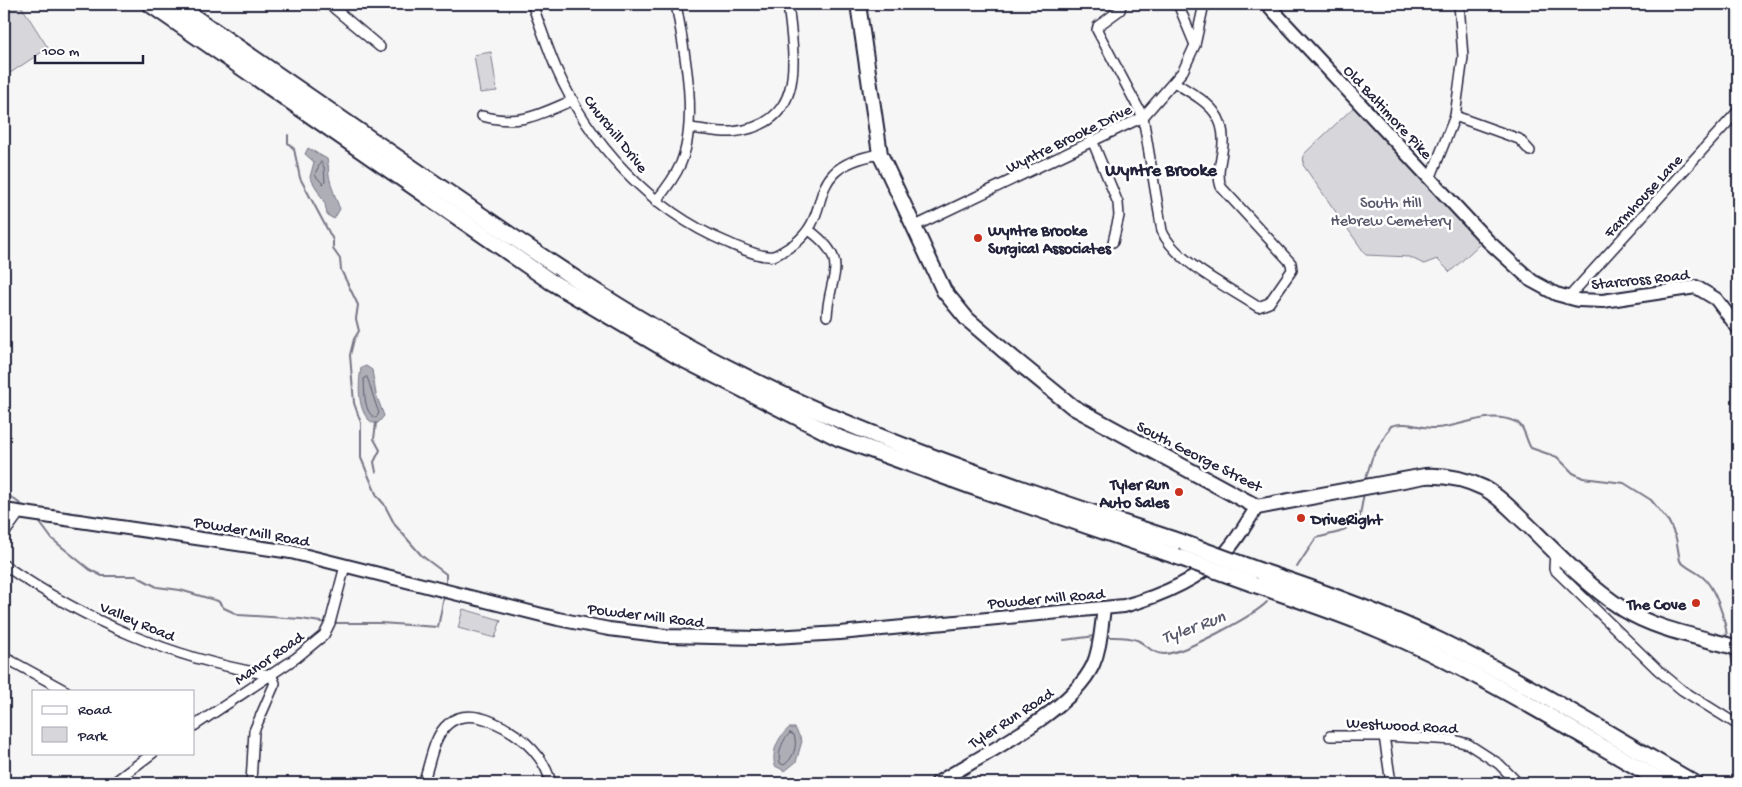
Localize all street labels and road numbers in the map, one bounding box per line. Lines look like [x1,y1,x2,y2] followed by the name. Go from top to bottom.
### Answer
[1338,62,1435,165] street label: Old Baltimore Pike
[578,92,651,178] street label: Churchill Drive
[1003,101,1136,179] street label: Wyntre Brooke Drive
[1600,151,1689,244] street label: Farmhouse Lane
[1590,267,1692,296] street label: Starcross Road
[1132,418,1266,499] street label: South George Street
[191,514,312,553] street label: Powder Mill Road
[986,586,1107,615] street label: Powder Mill Road
[95,599,179,648] street label: Valley Road
[585,601,706,634] street label: Powder Mill Road
[232,628,310,691] street label: Manor Road
[965,685,1059,755] street label: Tyler Run Road
[1346,715,1460,740] street label: Westwood Road

